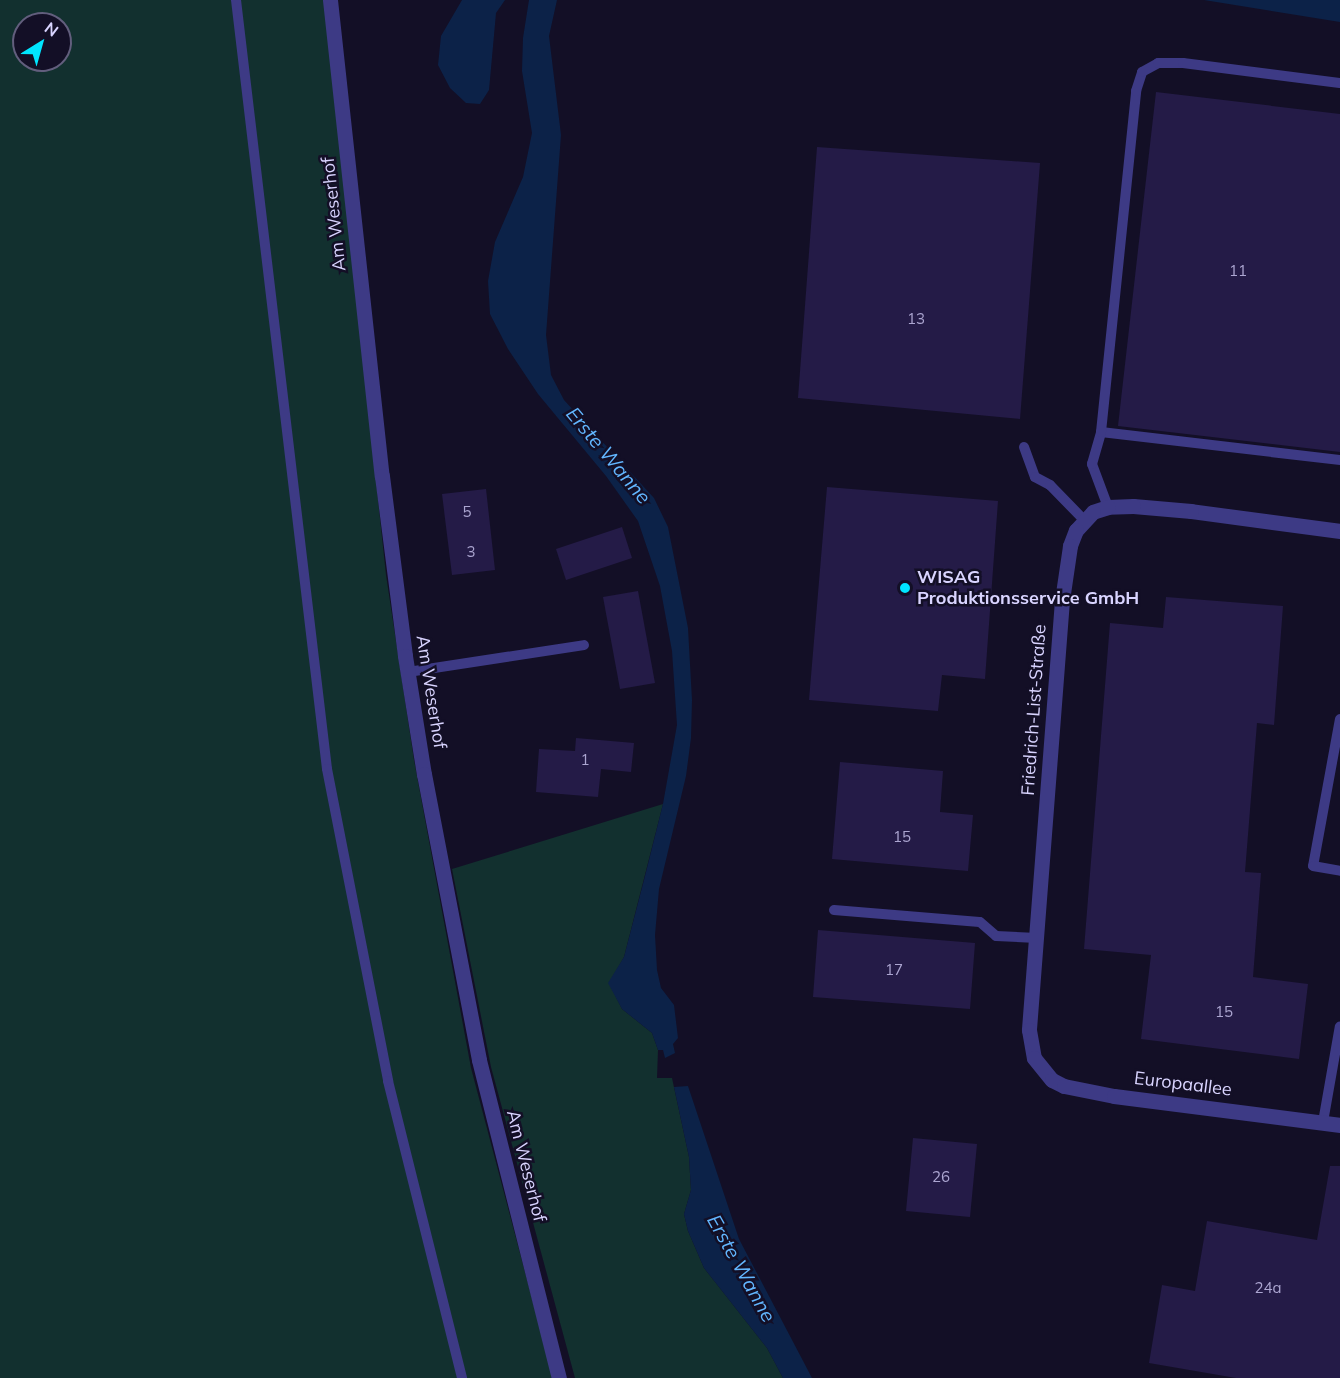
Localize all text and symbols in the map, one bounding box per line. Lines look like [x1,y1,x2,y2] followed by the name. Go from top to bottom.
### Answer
[12,12,72,72] north arrow
[41,18,62,41] text: N
[317,156,351,272] street label: Am Weserhof
[1229,262,1247,280] house number: 11
[907,310,925,328] house number: 13
[562,402,656,508] water label: Erste Wanne
[463,503,471,521] house number: 5
[467,543,475,561] house number: 3
[917,567,1139,610] place label: WISAG Produktionsservice GmbH
[898,581,912,595] marker: WISAG Produktionsservice GmbH
[1017,624,1051,796] street label: Friedrich-List-Straße
[411,634,451,750] street label: Am Weserhof
[581,751,589,769] house number: 1
[893,828,911,846] house number: 15
[885,961,903,979] house number: 17
[1215,1003,1233,1021] house number: 15
[1133,1067,1233,1101] street label: Europaallee
[502,1108,550,1224] street label: Am Weserhof
[932,1168,950,1186] house number: 26
[703,1210,781,1326] water label: Erste Wanne
[1255,1279,1281,1297] house number: 24a

